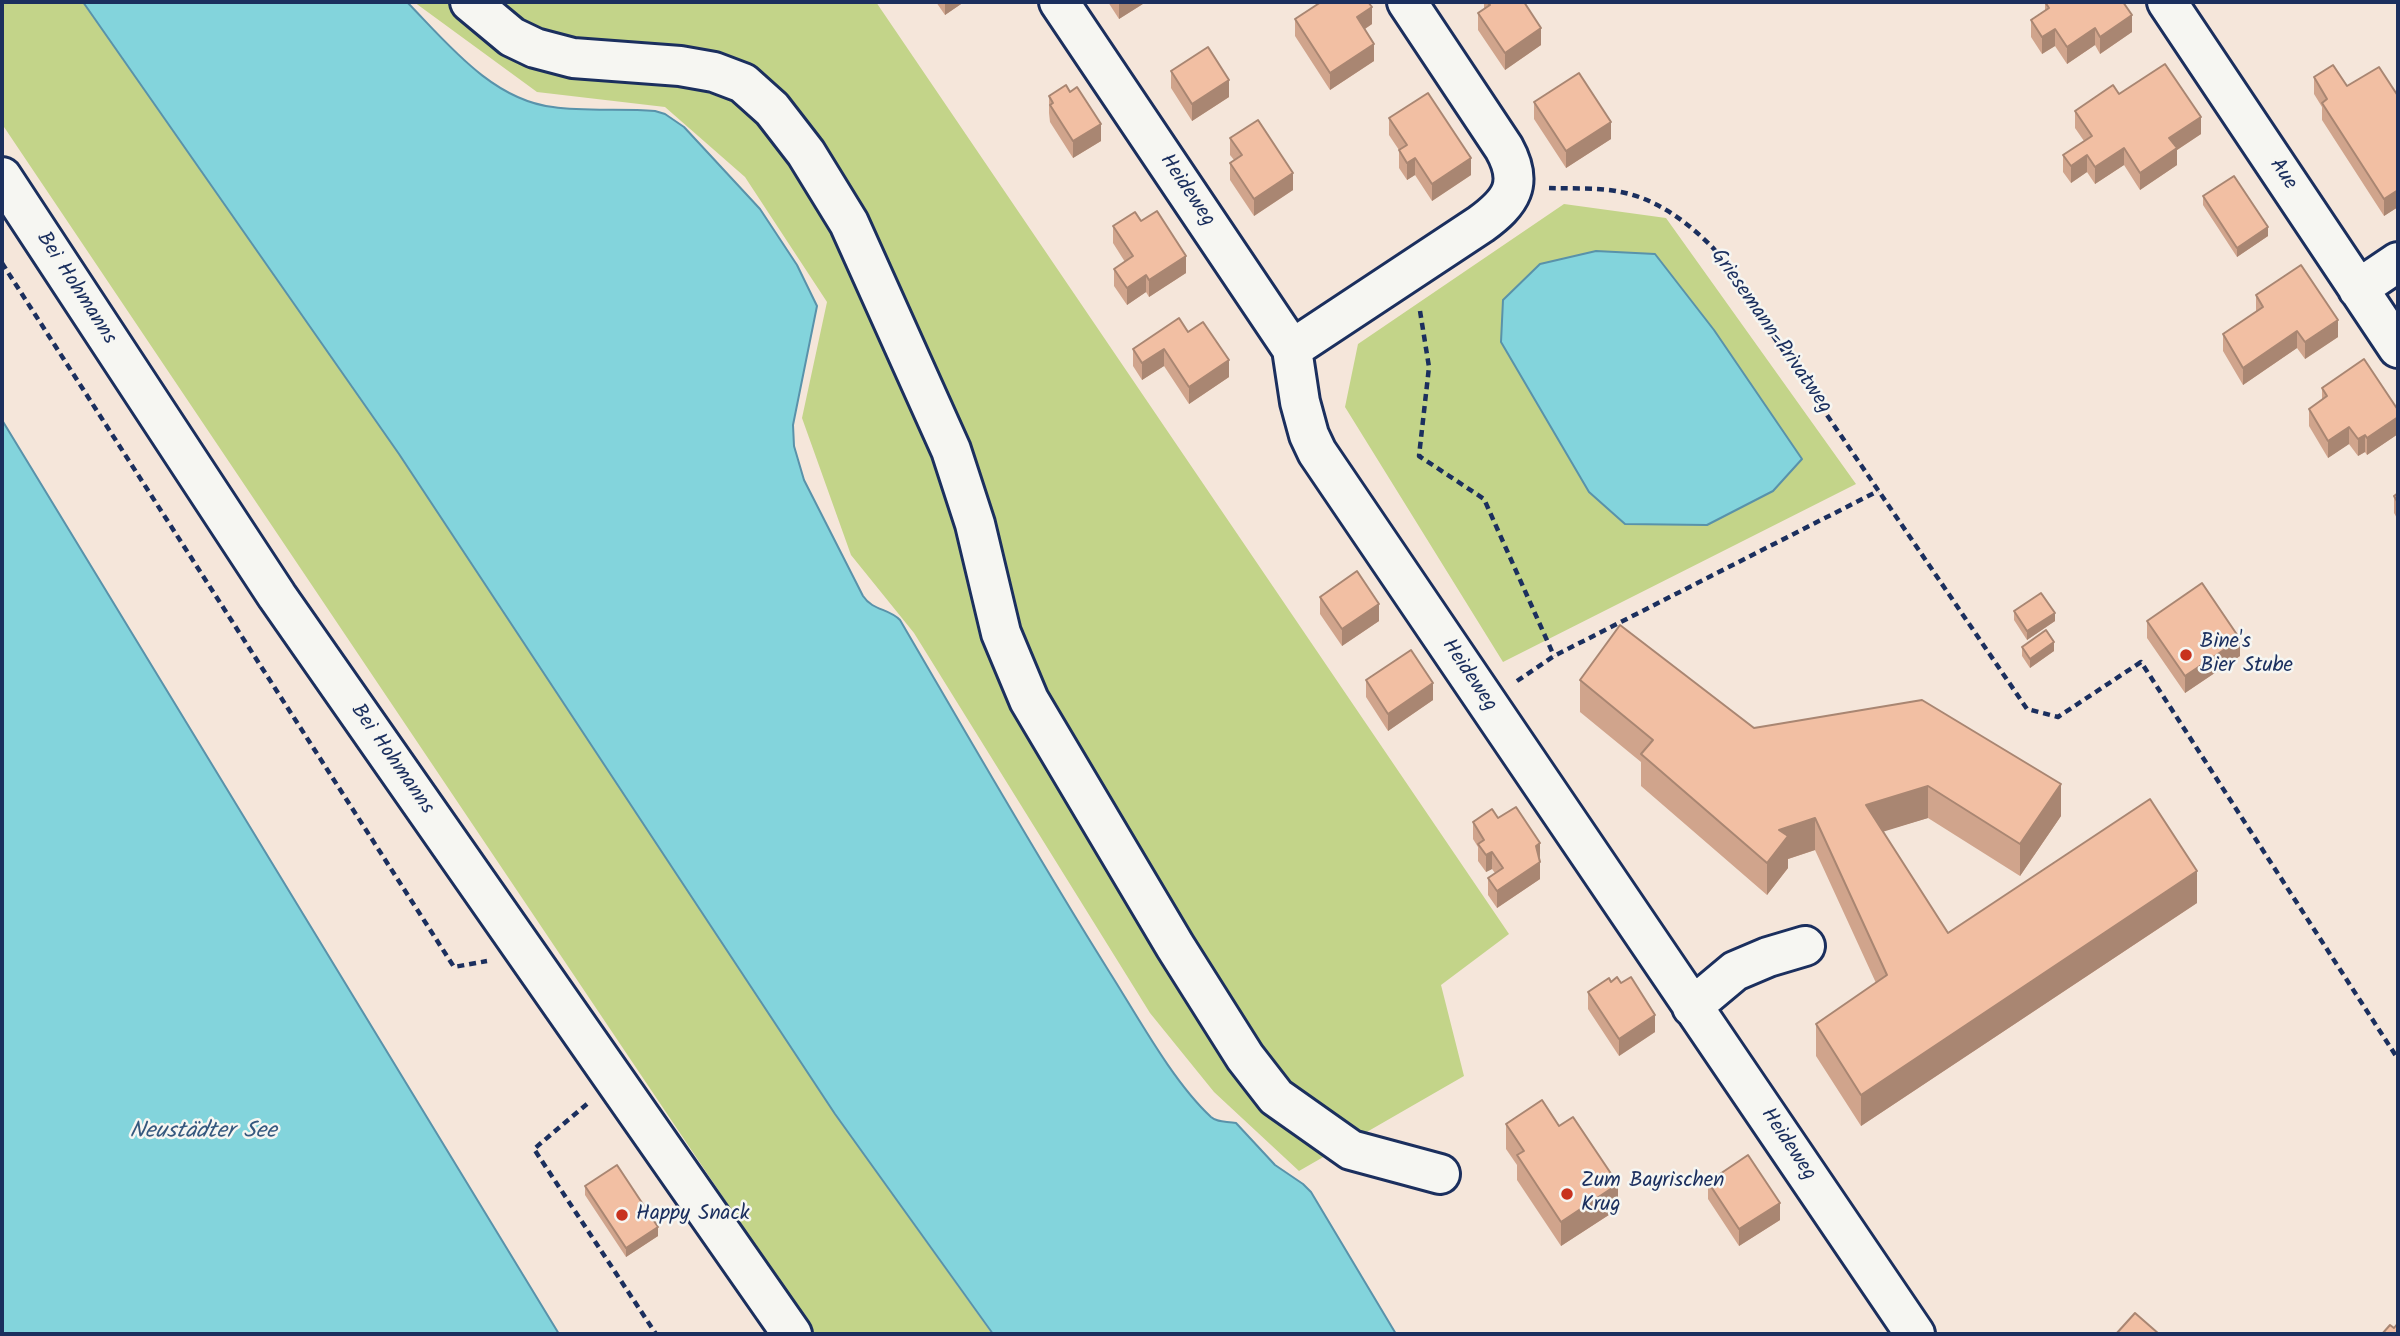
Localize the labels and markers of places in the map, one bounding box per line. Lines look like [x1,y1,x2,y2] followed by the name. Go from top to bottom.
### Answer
[2200,630,2293,680] place label: Bine's Bier Stube
[2178,647,2194,663] marker: Bine's Bier Stube
[1581,1169,1724,1219] place label: Zum Bayrischen Krug
[1559,1186,1575,1202] marker: Zum Bayrischen Krug
[636,1202,750,1228] place label: Happy Snack
[614,1207,630,1223] marker: Happy Snack

